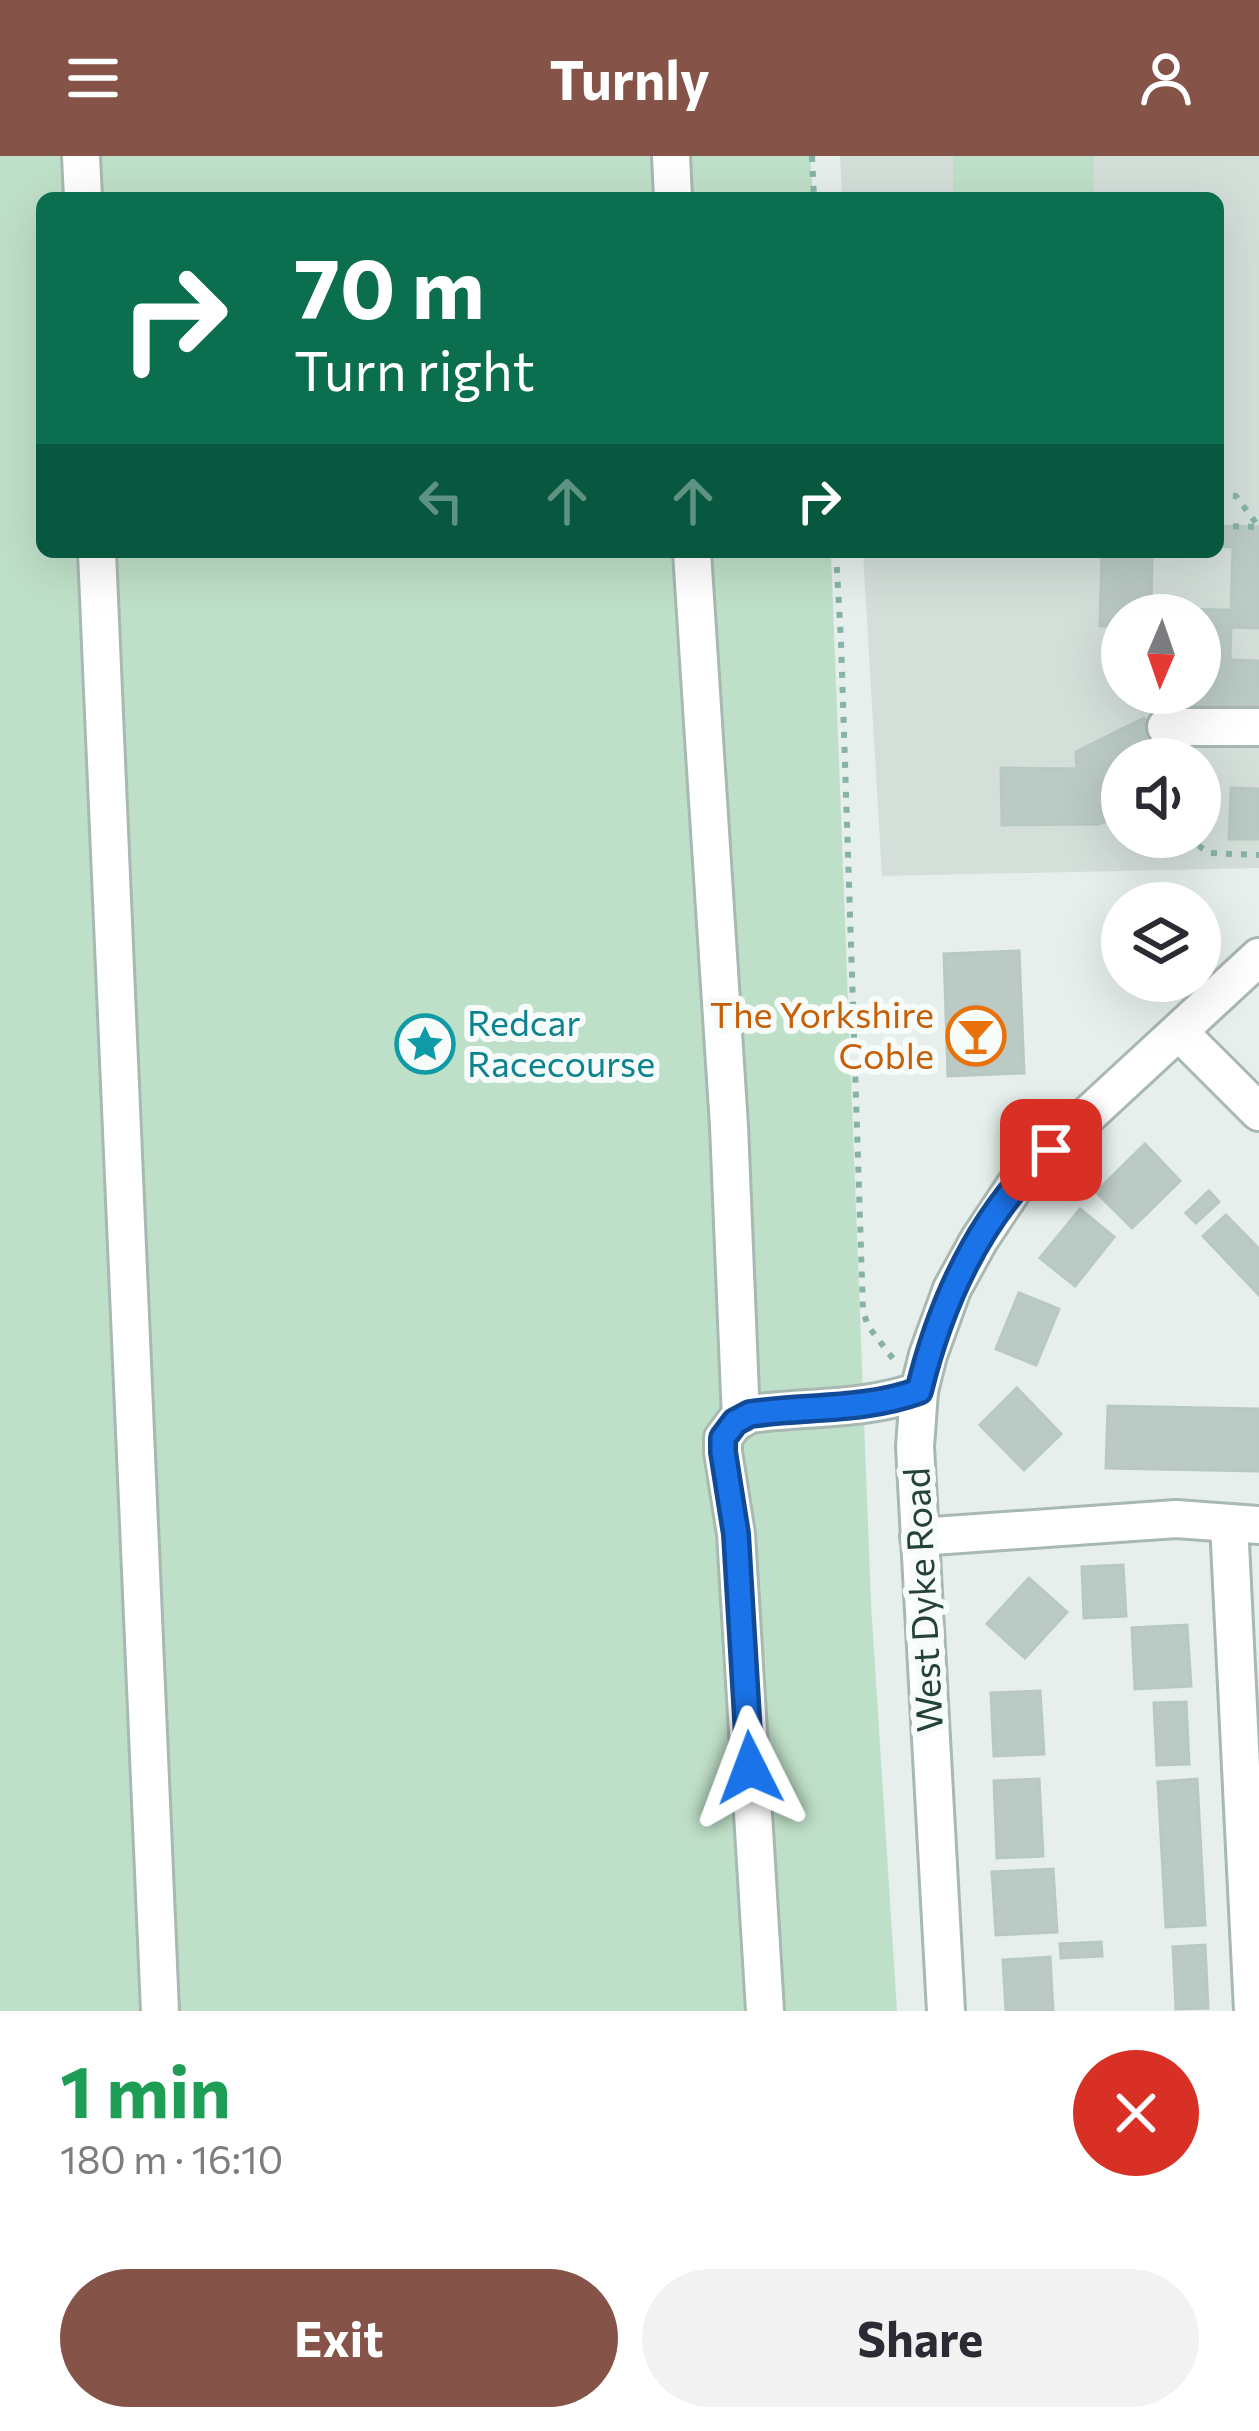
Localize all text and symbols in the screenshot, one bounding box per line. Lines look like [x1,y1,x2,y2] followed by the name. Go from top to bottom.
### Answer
[60,45,126,111] icon: menu
[549,45,710,111] text: Turnly
[1133,45,1199,111] icon: person
[294,234,485,336] text: 70 m
[96,240,252,396] icon: right
[294,336,535,402] text: Turn right
[408,468,474,534] icon: left
[534,468,600,534] icon: ahead
[660,468,726,534] icon: ahead
[786,468,852,534] icon: right
[1101,594,1221,714] north arrow
[1101,594,1221,1002] map controls
[1101,738,1221,858] button: sound
[1101,882,1221,1002] button: layers
[710,991,934,1076] place label: The Yorkshire Coble
[467,999,655,1084] place label: Redcar Racecourse
[945,1005,1007,1067] bar icon: The Yorkshire Coble
[394,1013,456,1075] place icon: Redcar Racecourse
[1000,1099,1102,1201] pin
[1018,1117,1084,1183] icon: arrive
[892,1467,950,1734] street label: West Dyke Road
[687,1705,813,1831] position arrow
[60,2045,231,2133] text: 1 min
[1073,2050,1199,2176] button: close
[60,2134,283,2182] text: 180 m · 16:10
[60,2269,618,2407] button: Exit
[642,2269,1199,2407] button: Share

